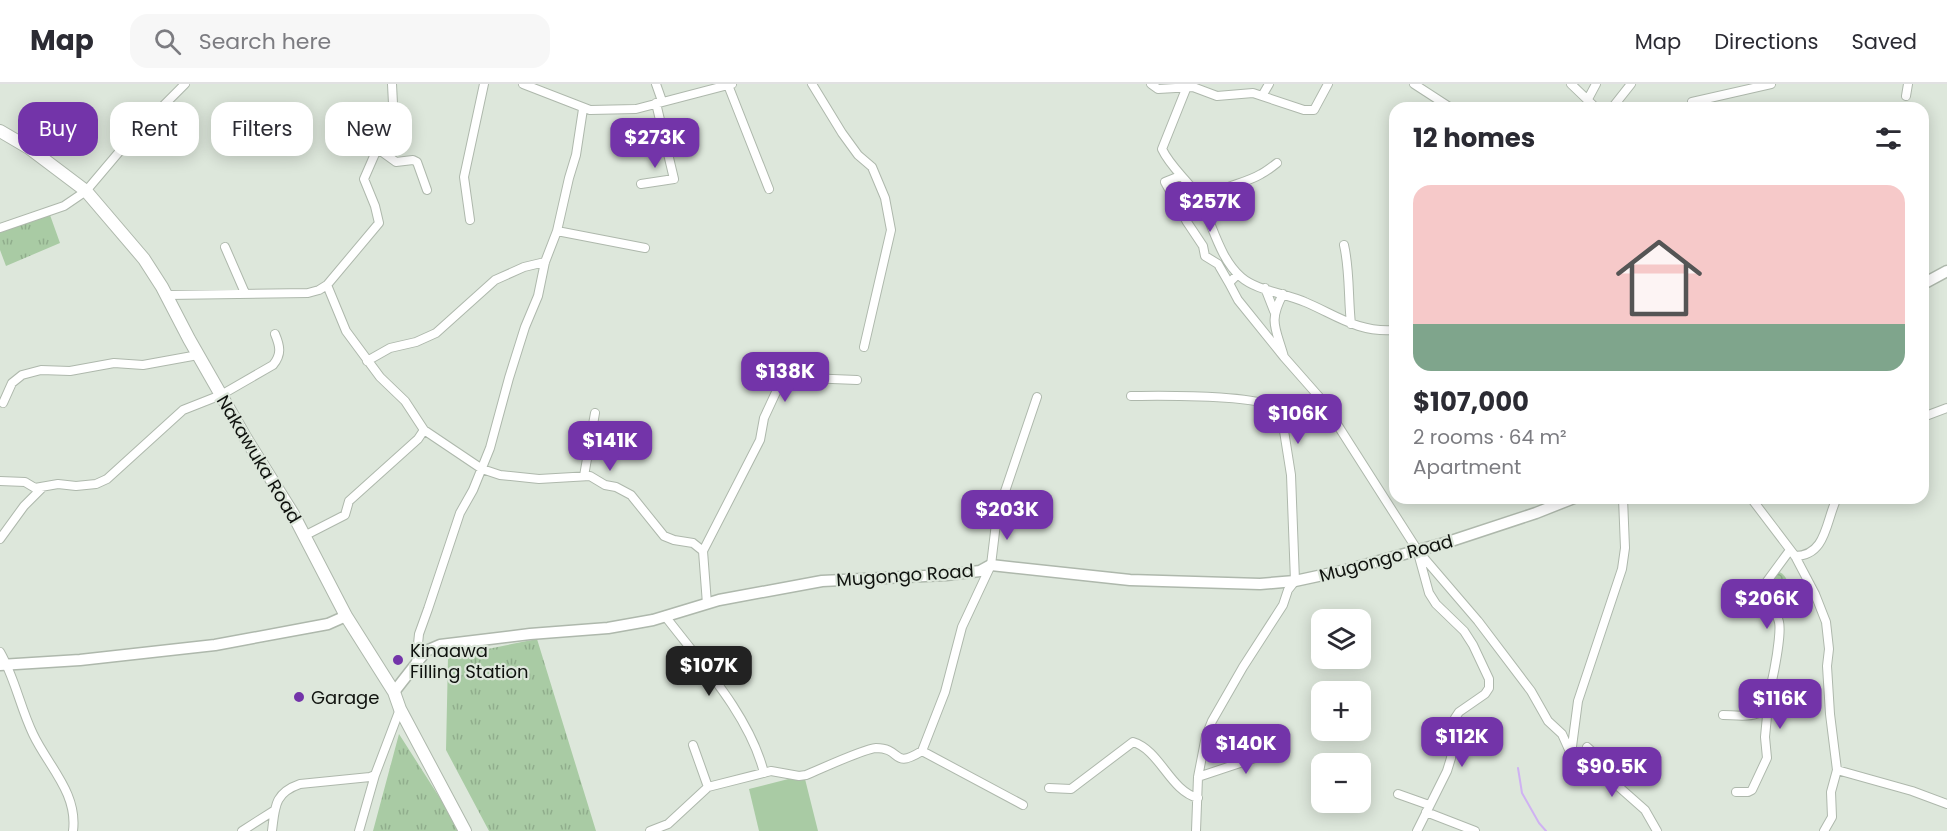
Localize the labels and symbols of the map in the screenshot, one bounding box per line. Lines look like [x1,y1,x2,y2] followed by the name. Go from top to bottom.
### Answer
[613,118,697,169] pin: $273K
[1168,182,1252,233] pin: $257K
[743,352,827,403] pin: $138K
[211,390,307,528] street label: Nakawuka Road
[1256,394,1340,445] pin: $106K
[568,421,652,472] pin: $141K
[965,490,1049,541] pin: $203K
[1316,528,1456,588] street label: Mugongo Road
[836,558,974,592] street label: Mugongo Road
[1725,579,1809,630] pin: $206K
[410,638,529,684] place label: Kinaawa Filling Station
[667,646,751,697] pin: $107K
[391,653,405,667] marker: Kinaawa Filling Station
[1738,679,1822,730] pin: $116K
[311,685,379,710] place label: Garage
[292,690,306,704] marker: Garage
[1420,717,1504,768] pin: $112K
[1204,724,1288,775] pin: $140K
[1563,747,1661,798] pin: $90.5K

